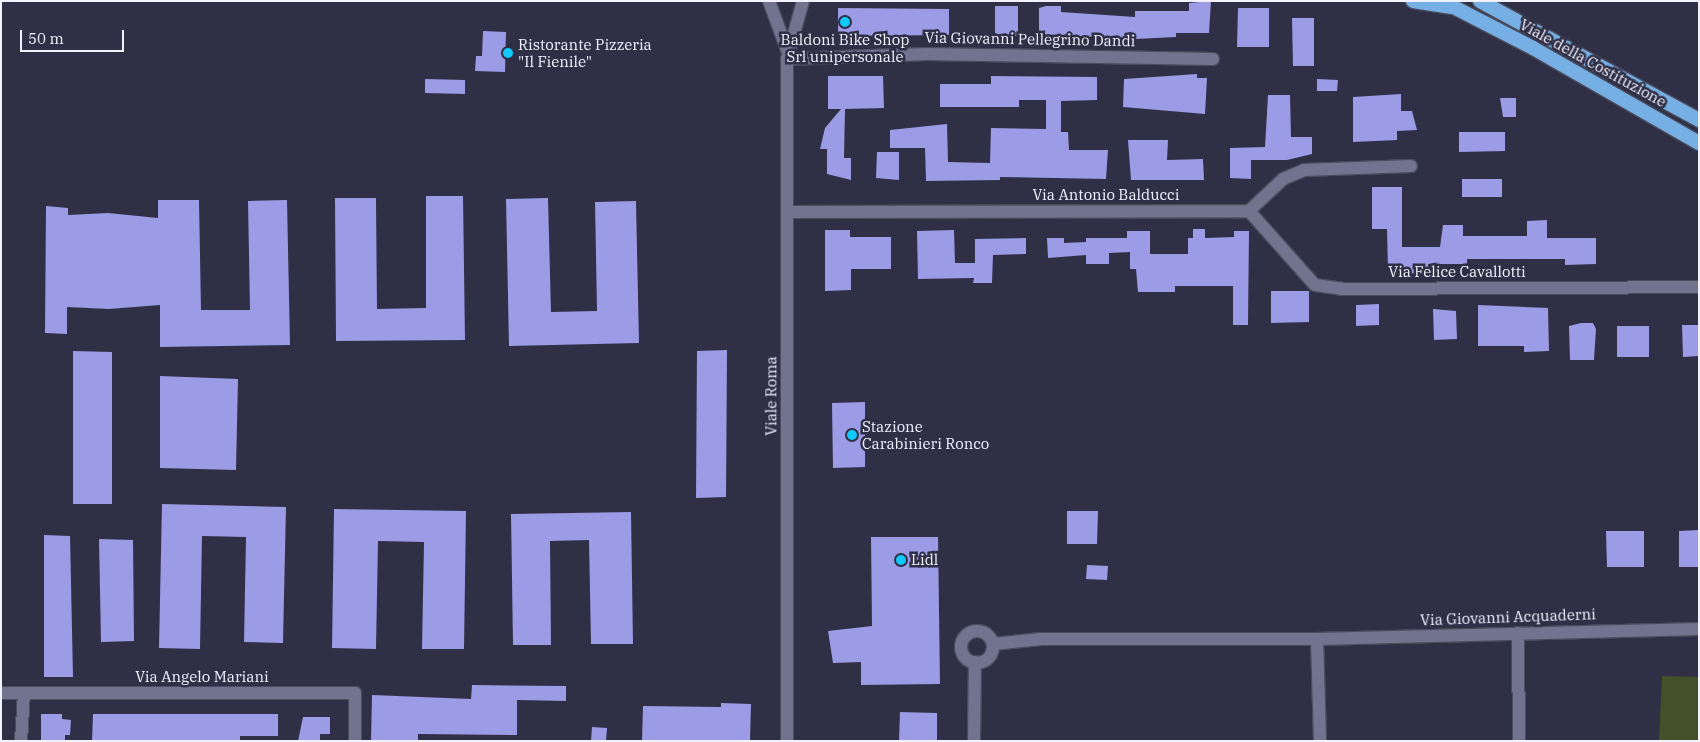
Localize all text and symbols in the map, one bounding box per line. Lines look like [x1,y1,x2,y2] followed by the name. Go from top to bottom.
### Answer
[1517,15,1669,111] street label: Viale della Costituzione
[839,16,851,28] marker: Baldoni Bike Shop Srl unipersonale
[22,20,126,52] scale bar
[925,28,1135,50] street label: Via Giovanni Pellegrino Dandi
[28,29,64,48] text: 50 m
[781,30,909,65] place label: Baldoni Bike Shop Srl unipersonale
[518,35,652,70] place label: Ristorante Pizzeria "Il Fienile"
[502,47,514,59] marker: Ristorante Pizzeria "Il Fienile"
[1032,186,1180,204] street label: Via Antonio Balducci
[1388,263,1526,281] street label: Via Felice Cavallotti
[762,356,780,436] street label: Viale Roma
[862,417,989,452] place label: Stazione Carabinieri Ronco
[846,429,858,441] marker: Stazione Carabinieri Ronco
[911,551,938,569] place label: Lidl
[895,554,907,566] marker: Lidl
[1420,605,1596,629] street label: Via Giovanni Acquaderni
[135,668,269,686] street label: Via Angelo Mariani

